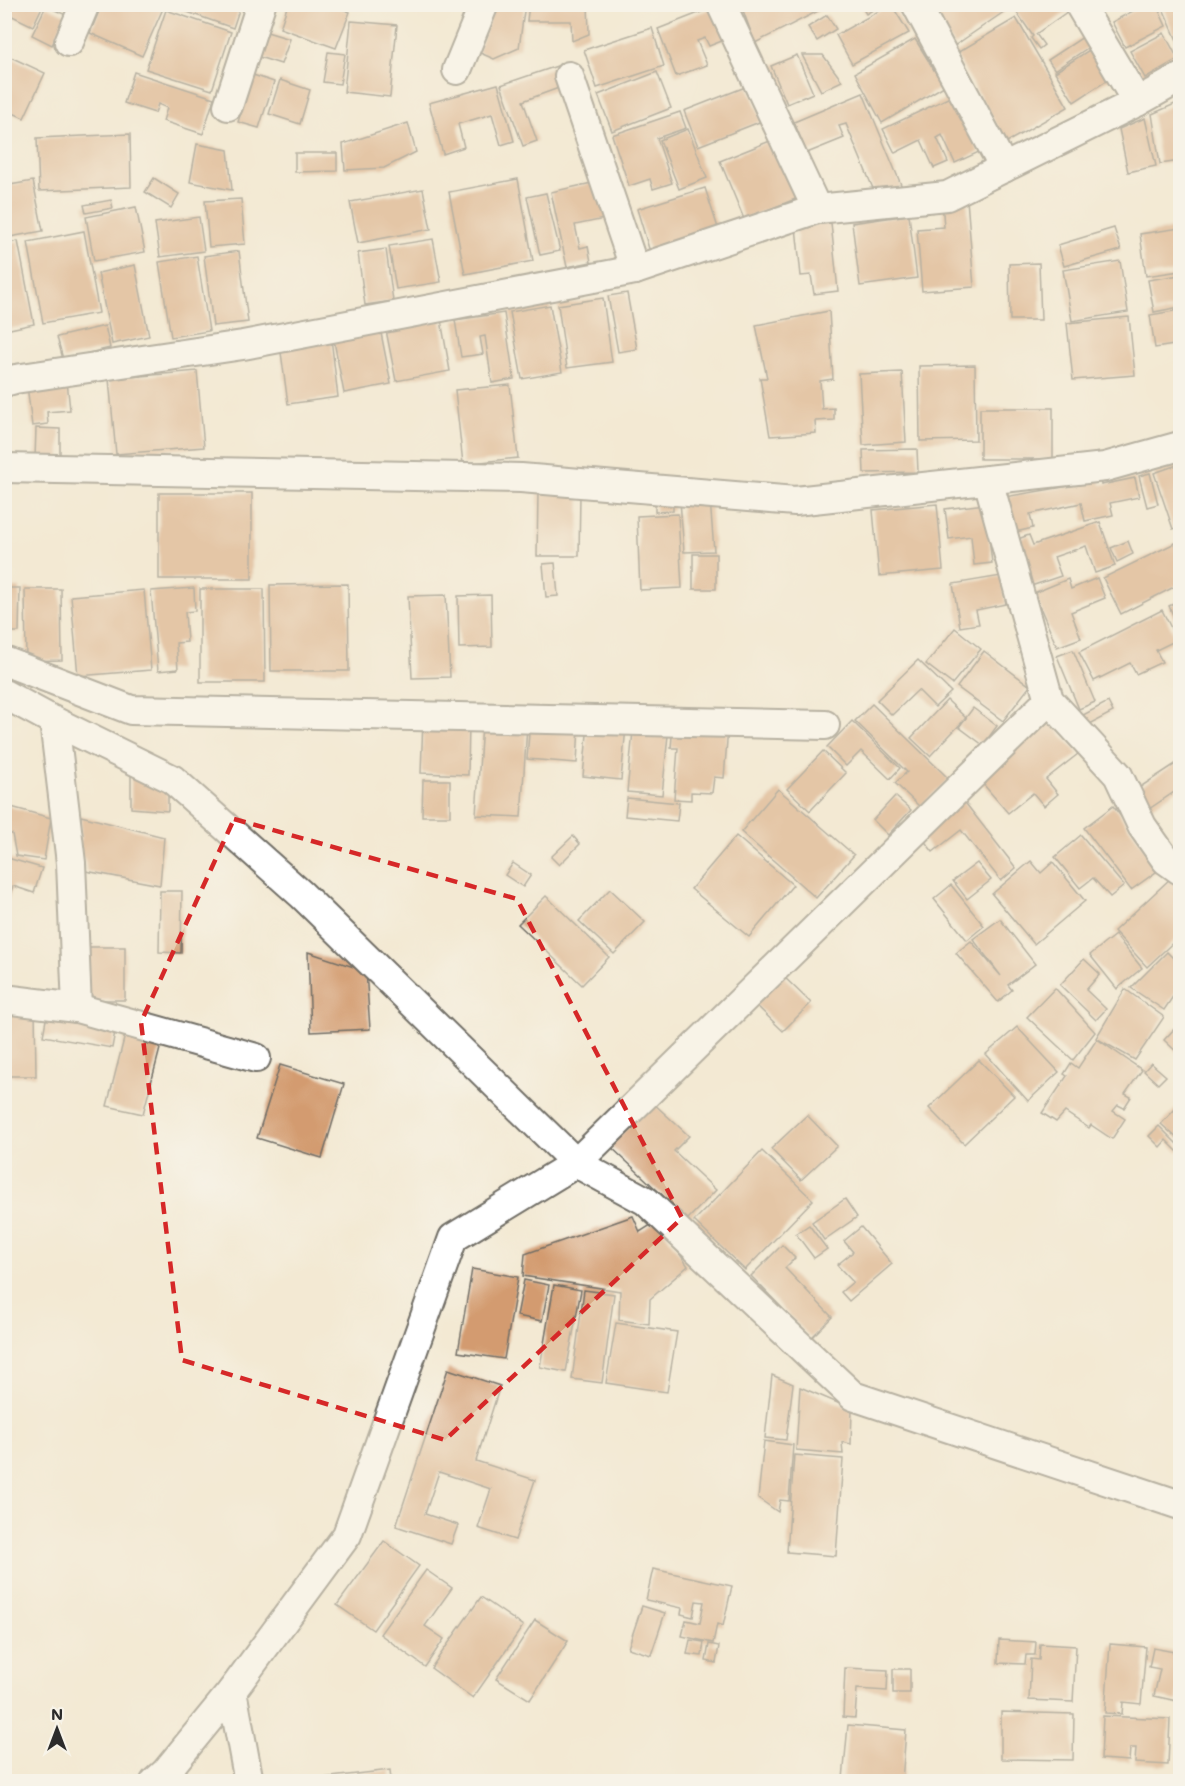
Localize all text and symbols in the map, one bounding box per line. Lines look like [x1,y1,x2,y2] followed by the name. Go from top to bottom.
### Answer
[27,1699,87,1759] north arrow
[51,1703,63,1724] text: N

